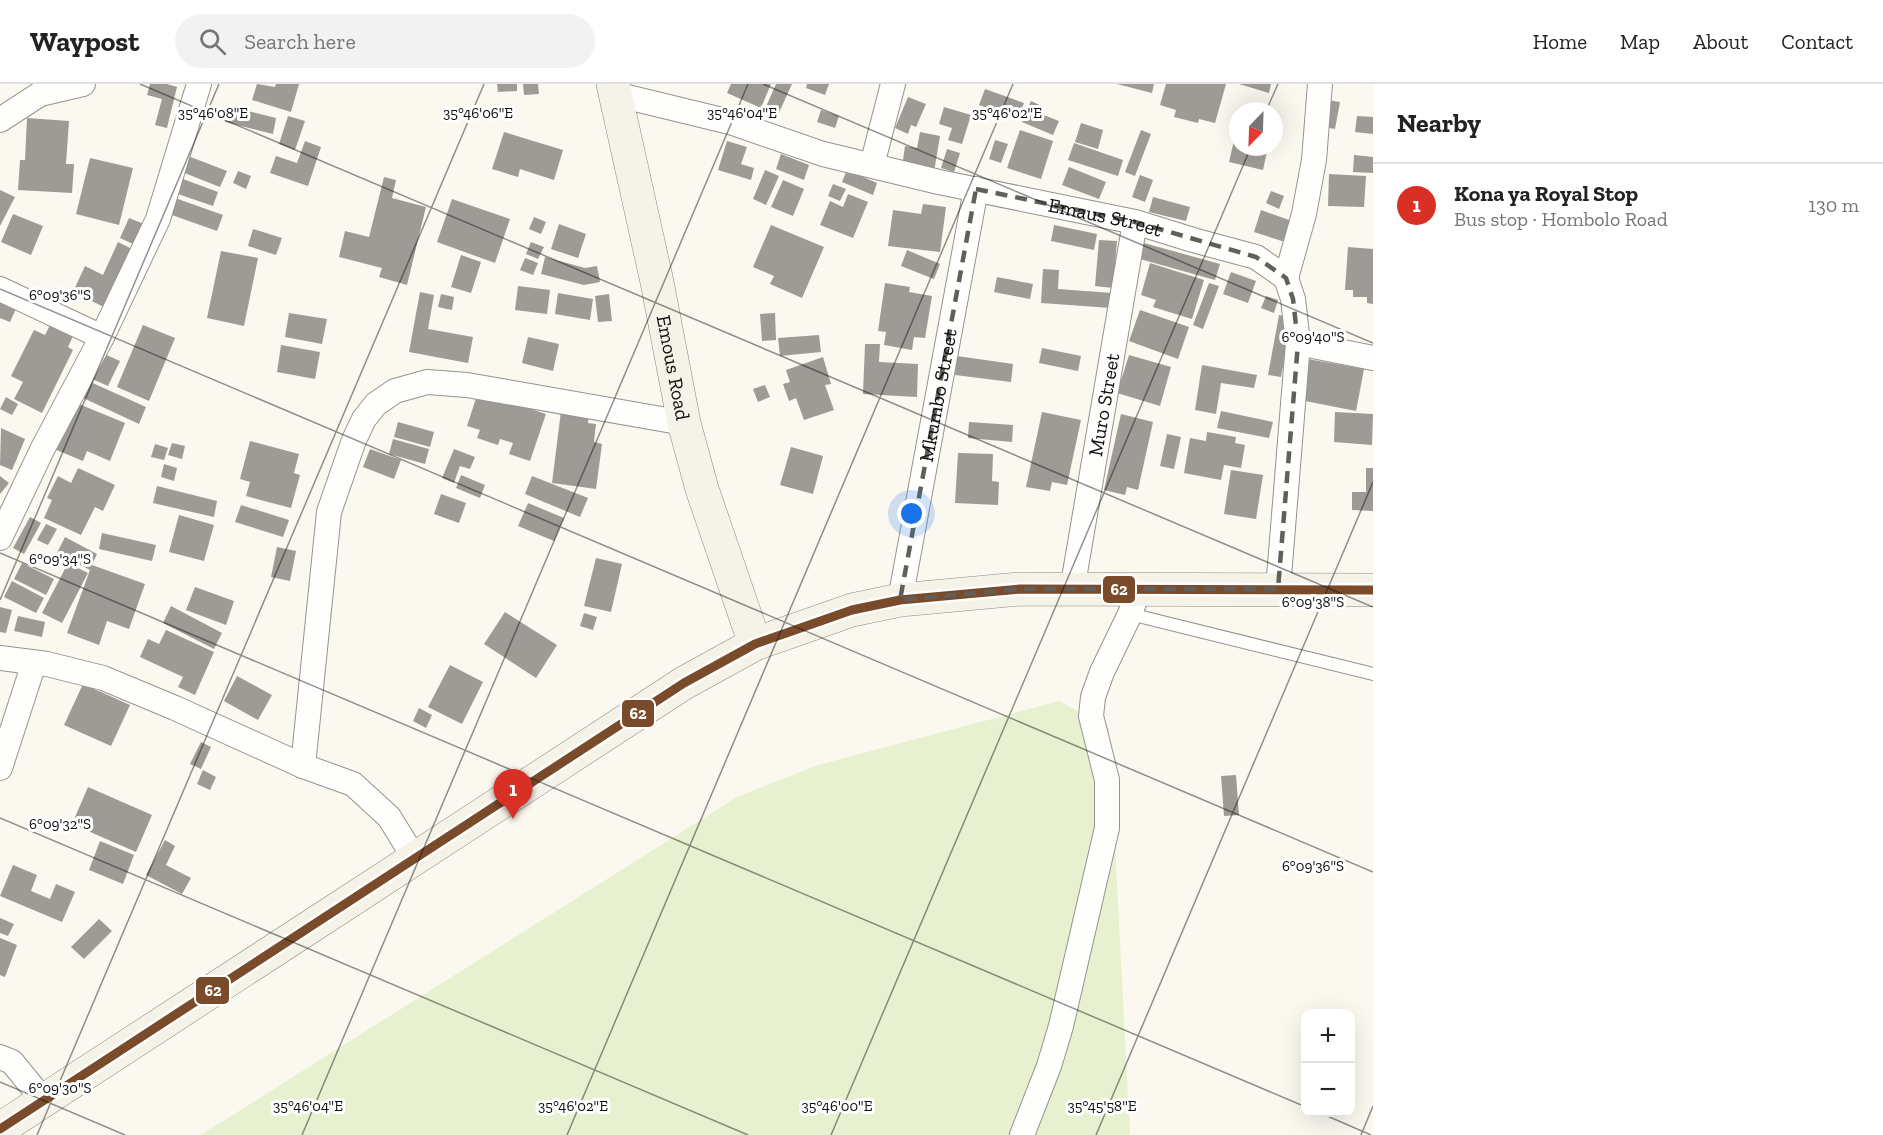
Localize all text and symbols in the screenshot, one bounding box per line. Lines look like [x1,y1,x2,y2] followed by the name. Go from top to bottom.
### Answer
[175,14,595,68] search box
[30,25,139,58] text: Waypost
[196,25,229,58] icon: search
[244,28,356,55] text: Search here
[1533,29,1587,54] text: Home
[1620,29,1660,54] text: Map
[1693,29,1748,54] text: About
[1781,29,1853,54] text: Contact
[1229,102,1283,156] north arrow
[178,104,248,122] text: 35°46'08"E
[443,104,513,122] text: 35°46'06"E
[707,104,777,122] text: 35°46'04"E
[972,104,1042,122] text: 35°46'02"E
[1397,107,1481,139] text: Nearby
[1454,180,1638,207] text: Kona ya Royal Stop
[1046,193,1166,242] street label: Emaus Street
[1412,193,1421,217] text: 1
[1808,193,1859,217] text: 130 m
[1454,207,1668,231] text: Bus stop · Hombolo Road
[29,286,91,304] text: 6°09'36"S
[652,313,695,422] street label: Emous Road
[914,326,962,464] street label: Mkumbo Street
[1281,328,1345,346] text: 6°09'40"S
[1083,351,1124,458] street label: Muro Street
[897,499,926,528] your location
[29,550,91,568] text: 6°09'34"S
[1102,575,1136,604] line badge: 62
[1110,580,1128,599] text: 62
[1282,593,1344,611] text: 6°09'38"S
[621,699,655,728] line badge: 62
[629,704,647,723] text: 62
[494,770,532,819] pin: 1
[29,815,91,833] text: 6°09'32"S
[1282,857,1344,875] text: 6°09'36"S
[195,976,230,1005] line badge: 62
[204,981,222,1000] text: 62
[1301,1009,1355,1117] map controls
[1301,1009,1355,1063] button: +
[1301,1063,1355,1117] button: −
[29,1079,91,1097] text: 6°09'30"S
[273,1097,343,1115] text: 35°46'04"E
[538,1097,608,1115] text: 35°46'02"E
[802,1097,873,1115] text: 35°46'00"E
[1067,1097,1137,1115] text: 35°45'58"E

